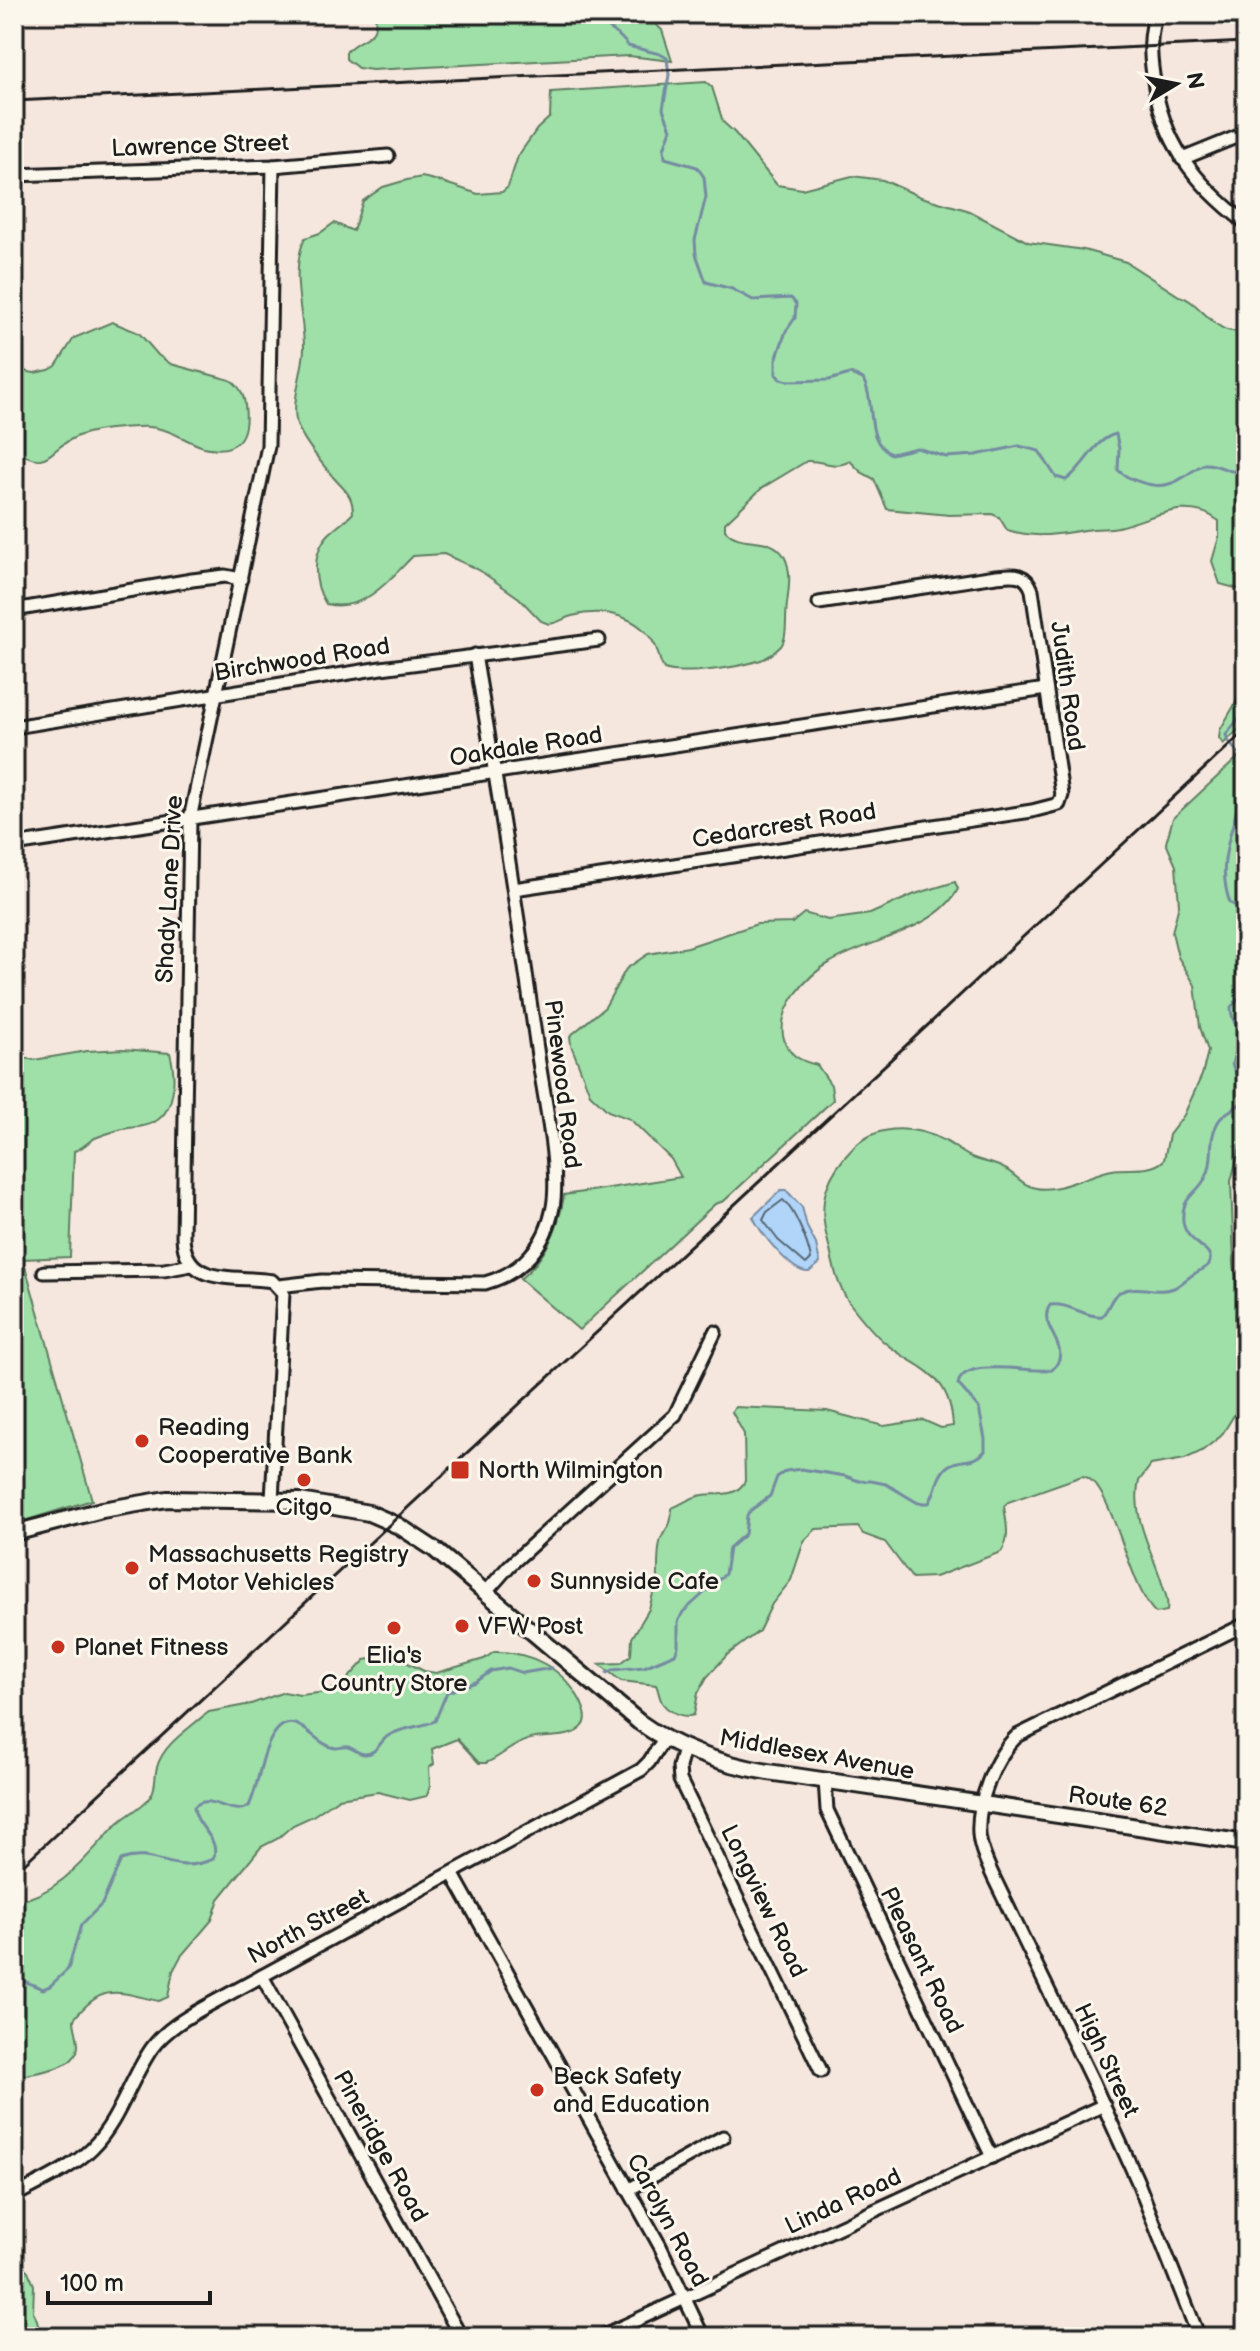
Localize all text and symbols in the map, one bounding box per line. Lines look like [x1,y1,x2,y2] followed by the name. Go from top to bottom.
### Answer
[1136,44,1216,124] north arrow
[1179,70,1209,91] text: N
[111,128,290,163] street label: Lawrence Street
[1044,619,1091,753] street label: Judith Road
[212,631,392,688] street label: Birchwood Road
[448,720,604,773] street label: Oakdale Road
[150,794,189,984] street label: Shady Lane Drive
[690,797,878,854] street label: Cedarcrest Road
[538,998,587,1170] street label: Pinewood Road
[158,1413,352,1470] place label: Reading Cooperative Bank
[133,1432,151,1450] marker: Reading Cooperative Bank
[478,1456,663,1485] place label: North Wilmington
[449,1459,471,1481] marker: North Wilmington
[295,1471,313,1489] marker: Citgo
[276,1493,332,1522] place label: Citgo
[148,1540,409,1597] place label: Massachusetts Registry of Motor Vehicles
[123,1559,141,1577] marker: Massachusetts Registry of Motor Vehicles
[550,1567,719,1596] place label: Sunnyside Cafe
[525,1572,543,1590] marker: Sunnyside Cafe
[478,1612,584,1641] place label: VFW Post
[453,1617,471,1635] marker: VFW Post
[385,1619,403,1637] marker: Elia's Country Store
[74,1633,228,1662] place label: Planet Fitness
[49,1638,67,1656] marker: Planet Fitness
[320,1641,468,1698] place label: Elia's Country Store
[717,1723,917,1786] street label: Middlesex Avenue
[1066,1780,1169,1823] street label: Route 62
[714,1820,813,1982] street label: Longview Road
[243,1882,374,1971] street label: North Street
[874,1882,969,2038] street label: Pleasant Road
[1068,1999,1146,2122] street label: High Street
[553,2062,710,2119] place label: Beck Safety and Education
[327,2065,434,2227] street label: Pineridge Road
[528,2081,546,2099] marker: Beck Safety and Education
[620,2149,715,2292] street label: Carolyn Road
[781,2162,906,2241] street label: Linda Road
[48,2255,210,2305] scale bar
[60,2269,124,2298] text: 100 m

